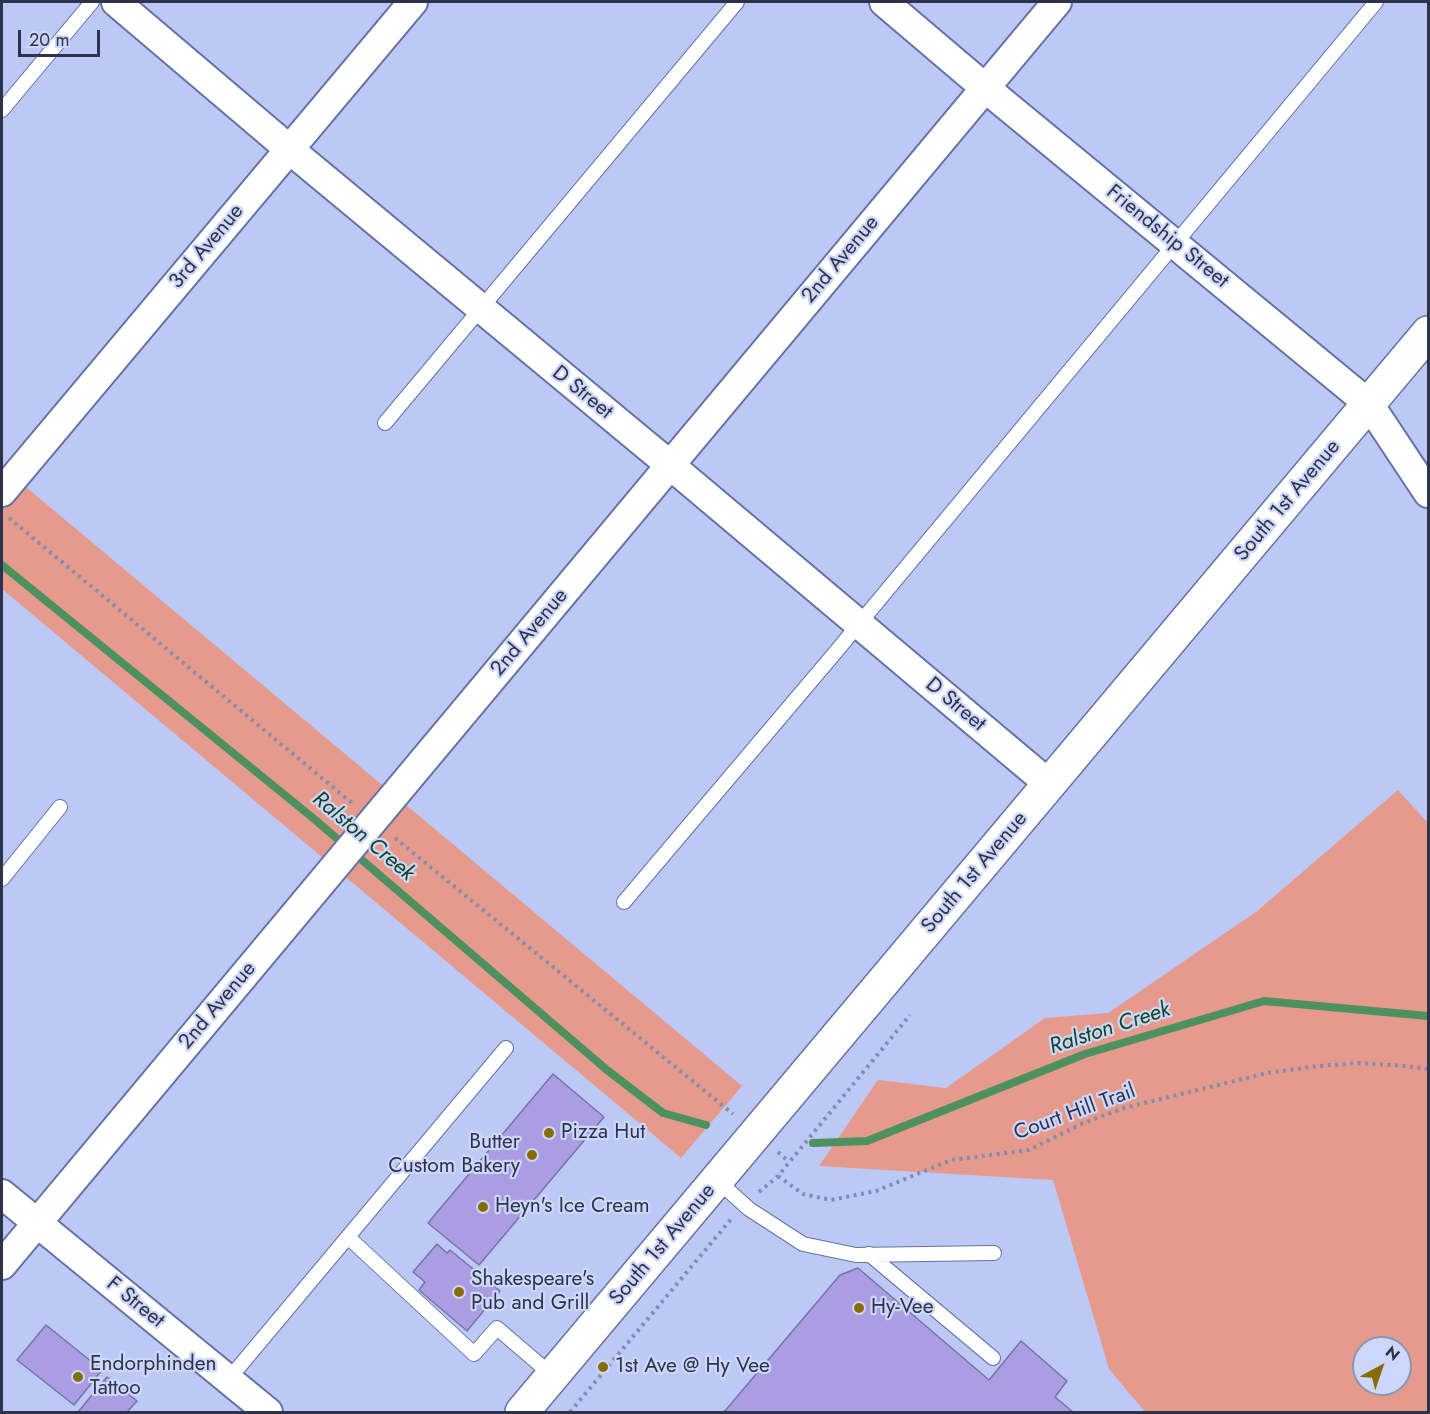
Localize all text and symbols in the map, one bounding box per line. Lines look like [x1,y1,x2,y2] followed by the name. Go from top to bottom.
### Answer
[21,18,104,56] scale bar
[29,27,69,53] text: 20 m
[1101,180,1233,294] street label: Friendship Street
[164,200,250,294] street label: 3rd Avenue
[797,211,885,309] street label: 2nd Avenue
[547,361,617,425] street label: D Street
[1230,435,1346,567] street label: South 1st Avenue
[486,584,574,682] street label: 2nd Avenue
[920,673,990,737] street label: D Street
[307,787,419,887] water label: Ralston Creek
[917,807,1033,939] street label: South 1st Avenue
[174,957,262,1055] street label: 2nd Avenue
[1046,997,1174,1061] water label: Ralston Creek
[1011,1079,1139,1147] street label: Court Hill Trail
[561,1120,645,1146] place label: Pizza Hut
[542,1126,556,1140] marker: Pizza Hut
[388,1130,520,1180] place label: Butter Custom Bakery
[525,1148,539,1162] marker: Butter Custom Bakery
[605,1179,721,1311] street label: South 1st Avenue
[495,1194,650,1220] place label: Heyn's Ice Cream
[476,1200,490,1214] marker: Heyn's Ice Cream
[471,1267,594,1317] place label: Shakespeare's Pub and Grill
[101,1272,169,1334] street label: F Street
[452,1285,466,1299] marker: Shakespeare's Pub and Grill
[871,1295,933,1321] place label: Hy-Vee
[852,1301,866,1315] marker: Hy-Vee
[1352,1336,1412,1396] north arrow
[1380,1340,1405,1366] text: N
[90,1352,217,1402] place label: Endorphinden Tattoo
[615,1354,770,1380] place label: 1st Ave @ Hy Vee
[596,1360,610,1374] marker: 1st Ave @ Hy Vee
[71,1370,85,1384] marker: Endorphinden Tattoo

